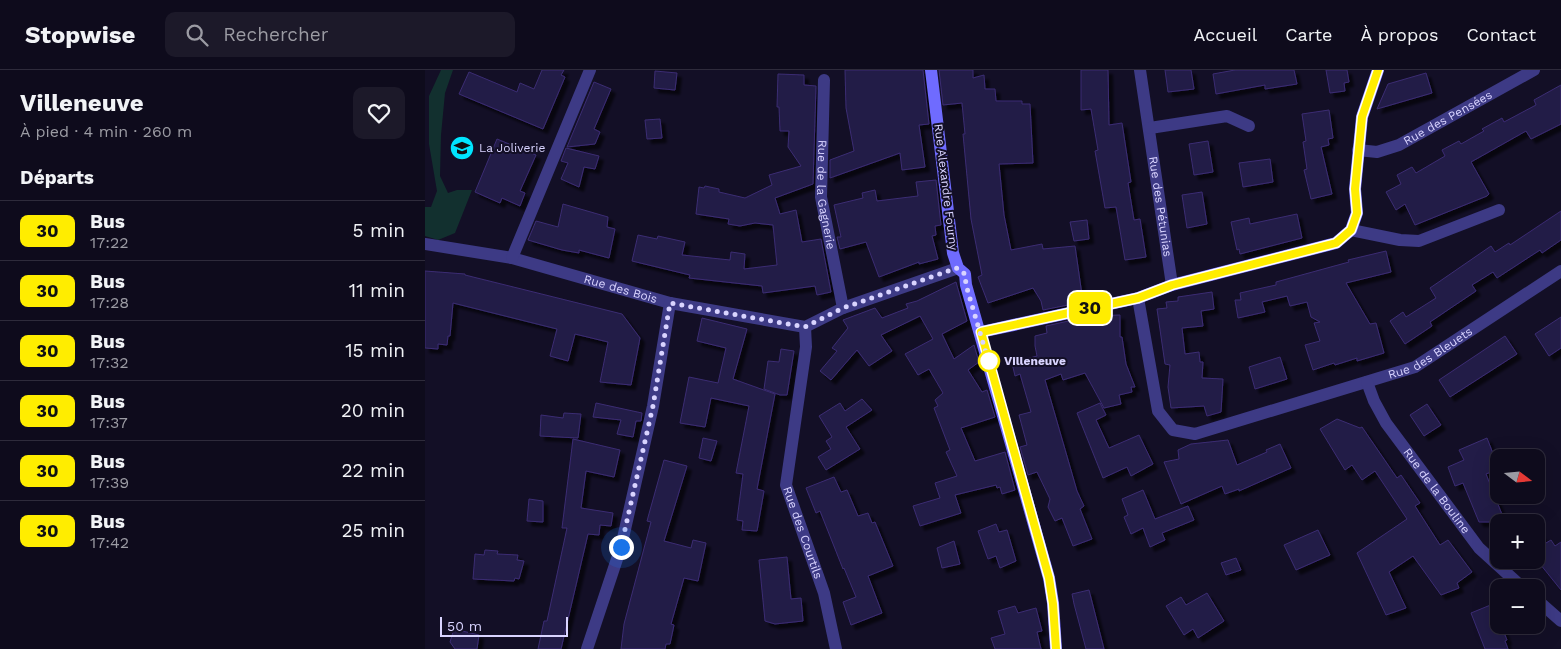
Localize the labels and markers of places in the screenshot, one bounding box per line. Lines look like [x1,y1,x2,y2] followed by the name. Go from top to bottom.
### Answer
[449,135,475,161] school or university icon: La Joliverie
[479,141,546,155] place label: La Joliverie
[978,350,1000,372] marker: Villeneuve
[1004,354,1066,368] place label: Villeneuve

